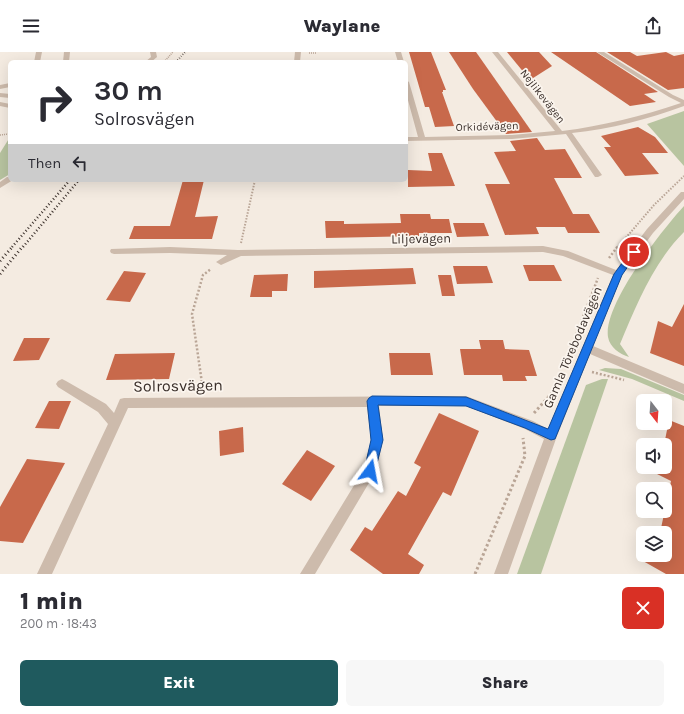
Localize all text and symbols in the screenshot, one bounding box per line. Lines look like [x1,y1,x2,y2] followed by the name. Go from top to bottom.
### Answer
[20,15,42,37] icon: menu
[304,15,380,37] text: Waylane
[642,15,664,37] icon: share
[517,67,568,126] street label: Nejlikevägen
[94,74,163,107] text: 30 m
[28,76,80,128] icon: right
[94,108,195,130] text: Solrosvägen
[455,119,519,134] street label: Orkidévägen
[69,152,91,174] icon: left
[28,154,61,172] text: Then
[391,230,451,247] street label: Liljevägen
[617,235,651,269] pin
[623,241,645,263] icon: arrive
[540,284,605,410] street label: Gamla Törebodavägen
[133,375,223,396] street label: Solrosvägen
[636,394,672,430] north arrow
[636,394,672,562] map controls
[636,438,672,474] button: sound
[349,450,391,492] position arrow
[636,482,672,518] button: search
[636,526,672,562] button: layers
[20,587,83,615] text: 1 min
[622,587,664,629] button: close
[20,616,97,631] text: 200 m · 18:43
[20,660,338,706] button: Exit
[346,660,664,706] button: Share

